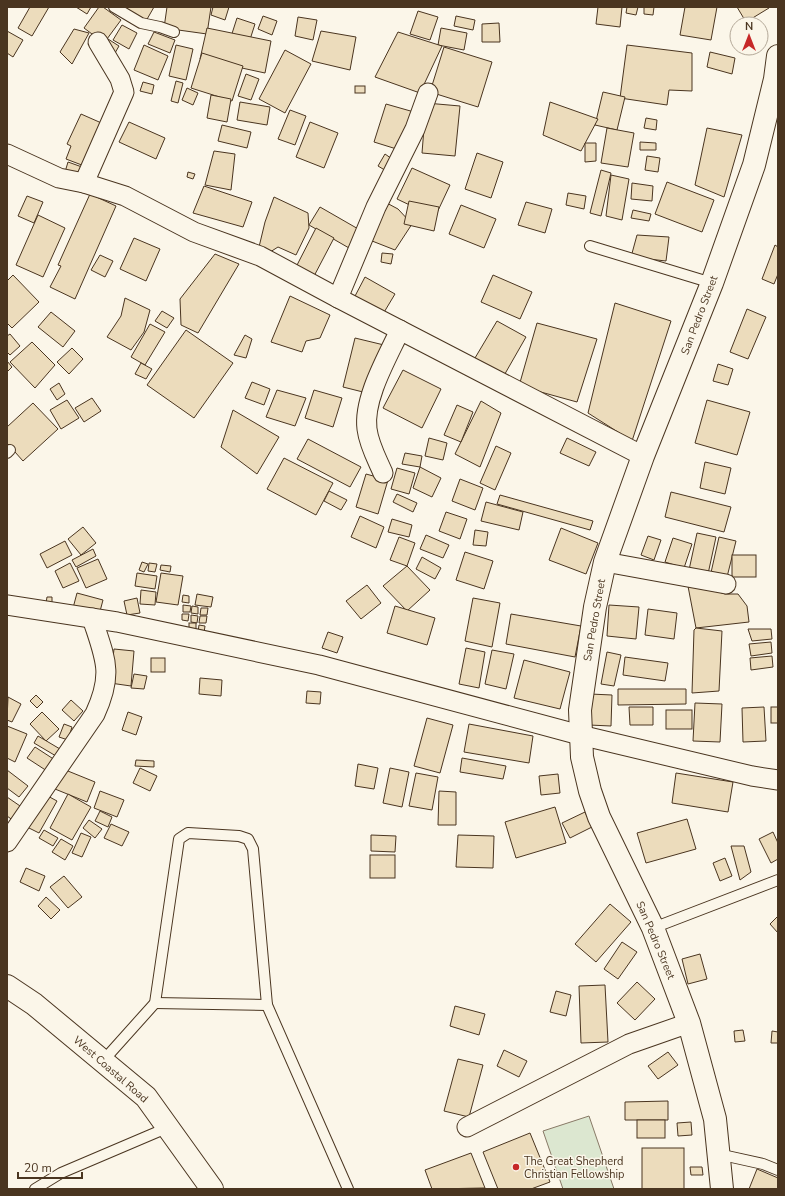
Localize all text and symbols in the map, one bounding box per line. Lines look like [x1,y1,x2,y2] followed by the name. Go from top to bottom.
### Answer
[729,16,769,56] north arrow
[745,19,753,34] text: N
[678,273,721,357] street label: San Pedro Street
[580,578,609,662] street label: San Pedro Street
[632,899,679,982] street label: San Pedro Street
[70,1033,151,1106] street label: West Coastal Road
[18,1154,82,1180] scale bar
[524,1154,625,1182] place label: The Great Shepherd Christian Fellowship
[24,1160,52,1176] text: 20 m
[511,1162,521,1172] marker: The Great Shepherd Christian Fellowship

